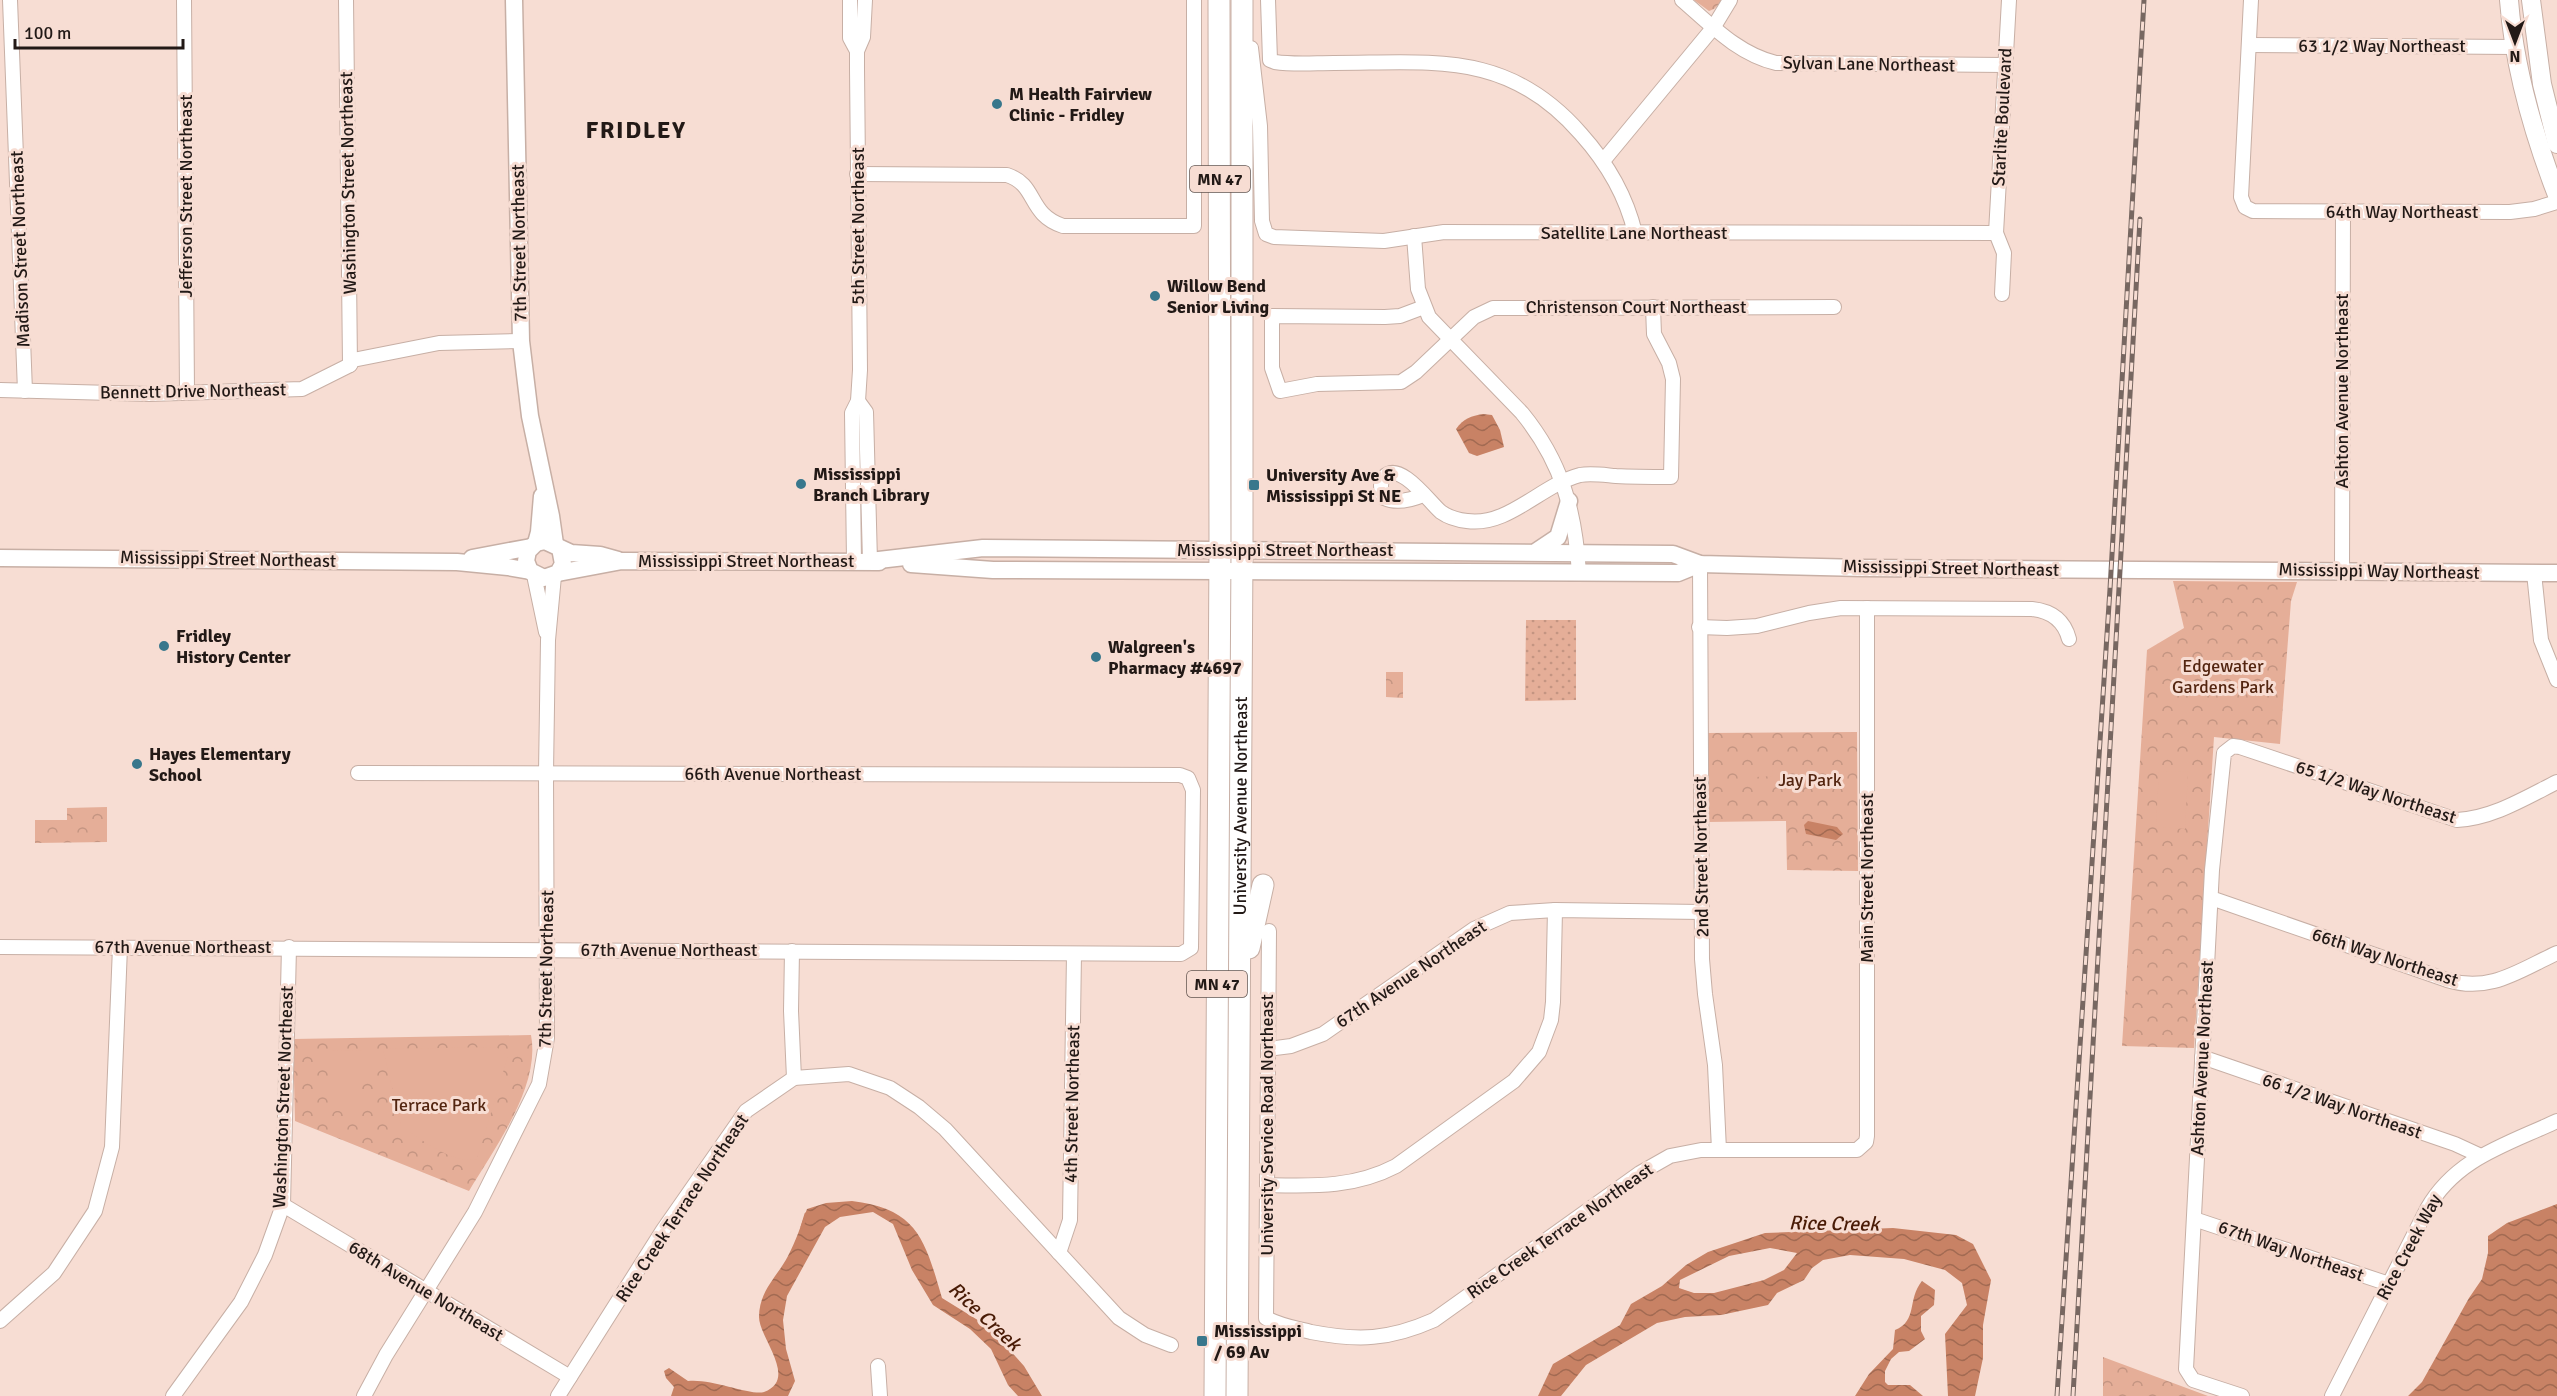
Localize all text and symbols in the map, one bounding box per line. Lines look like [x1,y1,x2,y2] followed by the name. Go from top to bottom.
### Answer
[15,12,183,50] scale bar
[2485,12,2545,72] north arrow
[24,22,71,44] text: 100 m
[2298,35,2466,57] street label: 63 1/2 Way Northeast
[2509,46,2521,66] text: N
[1987,47,2017,187] street label: Starlite Boulevard
[1783,51,1955,77] street label: Sylvan Lane Northeast
[335,71,361,295] street label: Washington Street Northeast
[1009,83,1152,126] place label: M Health Fairview Clinic - Fridley
[175,95,197,297] street label: Jefferson Street Northeast
[990,97,1004,111] marker: M Health Fairview Clinic - Fridley
[586,115,687,145] district label: FRIDLEY
[847,147,869,305] street label: 5th Street Northeast
[6,150,34,348] street label: Madison Street Northeast
[507,164,531,322] street label: 7th Street Northeast
[1190,166,1250,192] road number: MN 47
[2326,201,2478,223] street label: 64th Way Northeast
[1541,222,1727,244] street label: Satellite Lane Northeast
[1167,275,1270,318] place label: Willow Bend Senior Living
[1148,289,1162,303] marker: Willow Bend Senior Living
[2331,293,2353,489] street label: Ashton Avenue Northeast
[1526,296,1746,318] street label: Christenson Court Northeast
[100,378,286,404] street label: Bennett Drive Northeast
[813,463,929,506] place label: Mississippi Branch Library
[1266,464,1401,507] place label: University Ave & Mississippi St NE
[794,477,808,491] marker: Mississippi Branch Library
[1247,478,1261,492] marker: University Ave & Mississippi St NE
[1177,539,1393,561] street label: Mississippi Street Northeast
[120,546,336,572] street label: Mississippi Street Northeast
[638,550,854,572] street label: Mississippi Street Northeast
[1843,555,2059,581] street label: Mississippi Street Northeast
[2278,558,2480,584] street label: Mississippi Way Northeast
[176,625,292,668] place label: Fridley History Center
[1108,636,1242,679] place label: Walgreen's Pharmacy #4697
[157,639,171,653] marker: Fridley History Center
[1089,650,1103,664] marker: Walgreen's Pharmacy #4697
[2172,655,2274,698] park label: Edgewater Gardens Park
[1229,696,1252,916] street label: University Avenue Northeast
[149,743,291,786] place label: Hayes Elementary School
[2293,756,2459,828] street label: 65 1/2 Way Northeast
[130,757,144,771] marker: Hayes Elementary School
[685,763,861,785] street label: 66th Avenue Northeast
[1778,769,1842,791] park label: Jay Park
[1689,776,1713,938] street label: 2nd Street Northeast
[1856,793,1878,963] street label: Main Street Northeast
[534,890,558,1048] street label: 7th Street Northeast
[1332,915,1490,1033] street label: 67th Avenue Northeast
[2309,923,2461,991] street label: 66th Way Northeast
[95,936,271,958] street label: 67th Avenue Northeast
[581,939,757,961] street label: 67th Avenue Northeast
[2186,960,2218,1156] street label: Ashton Avenue Northeast
[1187,971,1247,997] road number: MN 47
[268,985,298,1209] street label: Washington Street Northeast
[1256,994,1278,1256] street label: University Service Road Northeast
[1060,1025,1084,1183] street label: 4th Street Northeast
[2259,1068,2425,1144] street label: 66 1/2 Way Northeast
[392,1094,486,1116] park label: Terrace Park
[611,1110,753,1306] street label: Rice Creek Terrace Northeast
[1463,1158,1657,1304] street label: Rice Creek Terrace Northeast
[2372,1190,2446,1304] street label: Rice Creek Way
[1789,1210,1881,1237] water label: Rice Creek
[2215,1216,2367,1286] street label: 67th Way Northeast
[345,1236,507,1346] street label: 68th Avenue Northeast
[943,1276,1028,1358] water label: Rice Creek
[1214,1320,1302,1363] place label: Mississippi / 69 Av
[1195,1334,1209,1348] marker: Mississippi / 69 Av

